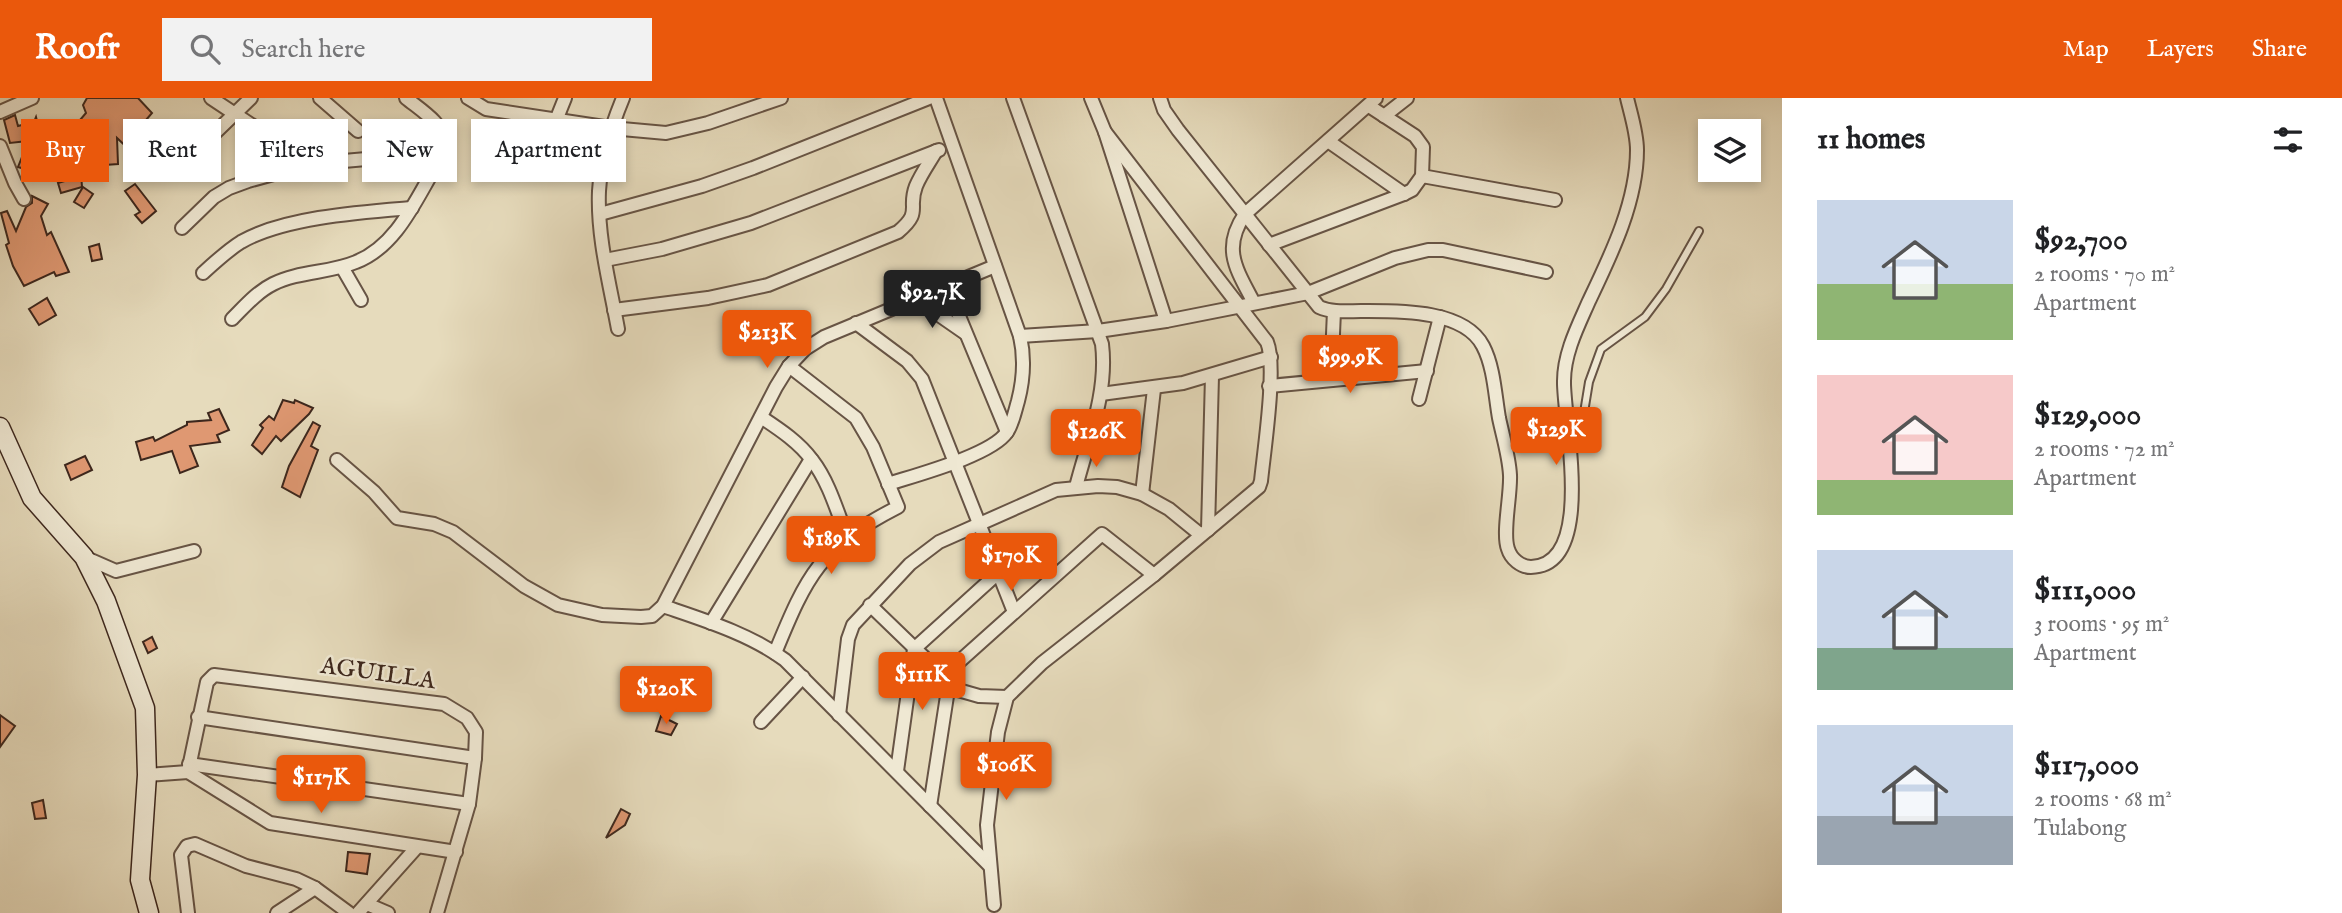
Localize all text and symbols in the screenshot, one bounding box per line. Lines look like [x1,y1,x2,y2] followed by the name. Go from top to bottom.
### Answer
[162,18,652,81] search box
[35,28,120,70] text: Roofr
[186,30,224,68] icon: search
[242,33,365,66] text: Search here
[2063,34,2109,65] text: Map
[2147,34,2214,65] text: Layers
[2252,34,2307,65] text: Share
[21,119,109,182] chip: Buy
[123,119,221,182] chip: Rent
[235,119,348,182] chip: Filters
[362,119,457,182] chip: New
[471,119,626,182] chip: Apartment
[1698,119,1761,182] map controls
[1698,119,1761,182] button: layers
[1817,121,1925,159] text: 11 homes
[2269,121,2307,159] icon: filters
[2034,222,2128,260] text: $92,700
[1873,228,1957,312] icon: home
[2034,260,2175,289] text: 2 rooms · 70 m²
[875,271,989,330] pin: $92.7K
[900,278,964,307] text: $92.7K
[2034,289,2137,318] text: Apartment
[718,310,816,370] pin: $213K
[738,318,796,347] text: $213K
[1293,336,1407,395] pin: $99.9K
[1318,343,1382,372] text: $99.9K
[2034,397,2141,435] text: $129,000
[1873,403,1957,487] icon: home
[1507,408,1605,467] pin: $129K
[1047,410,1145,469] pin: $126K
[1527,415,1585,444] text: $129K
[1067,417,1125,446] text: $126K
[2034,435,2175,464] text: 2 rooms · 72 m²
[2034,464,2137,493] text: Apartment
[782,517,880,576] pin: $189K
[803,524,860,553] text: $189K
[962,533,1060,593] pin: $170K
[981,541,1041,570] text: $170K
[2034,572,2136,610] text: $111,000
[1873,578,1957,662] icon: home
[2034,610,2169,639] text: 3 rooms · 95 m²
[2034,639,2137,668] text: Apartment
[318,650,438,698] street label: AGUILLA
[873,652,971,712] pin: $111K
[894,660,950,689] text: $111K
[617,666,715,726] pin: $120K
[636,674,696,703] text: $120K
[957,742,1055,802] pin: $106K
[2034,747,2139,785] text: $117,000
[977,750,1035,779] text: $106K
[1873,753,1957,837] icon: home
[272,756,370,815] pin: $117K
[292,763,350,792] text: $117K
[2034,785,2172,814] text: 2 rooms · 68 m²
[2034,814,2126,843] text: Tulabong

